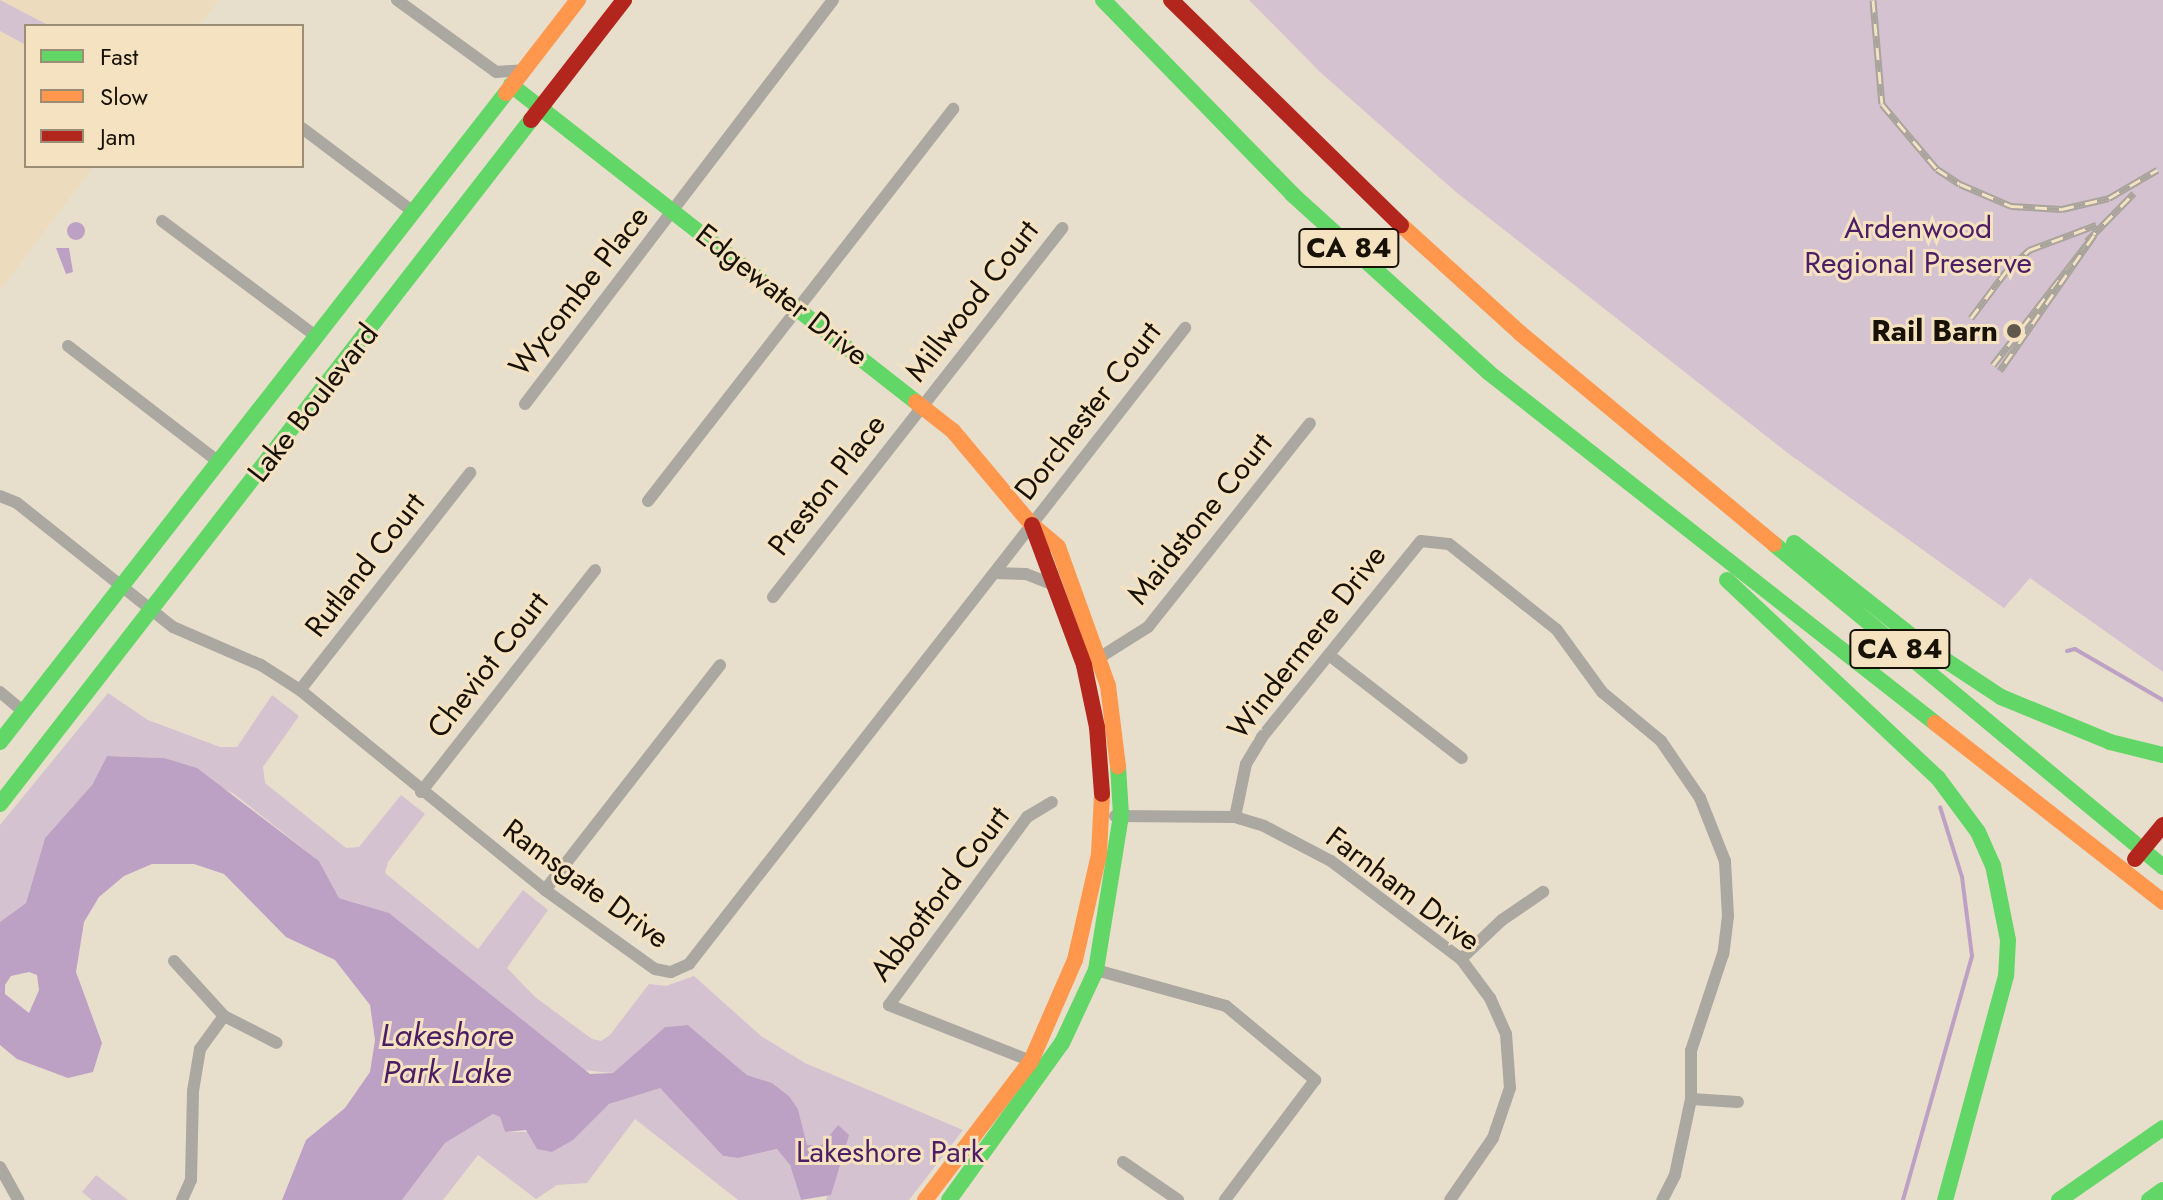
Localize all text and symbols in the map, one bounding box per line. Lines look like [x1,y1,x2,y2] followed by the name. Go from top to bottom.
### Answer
[24,24,304,168] legend
[100,39,138,74] text: Fast
[100,79,148,114] text: Slow
[100,119,136,154] text: Jam
[502,199,656,383] street label: Wycombe Place
[1804,210,2032,280] park label: Ardenwood Regional Preserve
[898,213,1046,389] street label: Millwood Court
[689,216,875,374] street label: Edgewater Drive
[1297,224,1401,272] road number: CA 84
[1871,313,1998,349] place label: Rail Barn
[1007,315,1169,507] street label: Dorchester Court
[240,317,386,489] street label: Lake Boulevard
[2005,322,2023,340] marker: Rail Barn
[761,407,893,563] street label: Preston Place
[1120,426,1280,612] street label: Maidstone Court
[298,486,432,644] street label: Rutland Court
[1220,538,1394,746] street label: Windermere Drive
[420,585,556,745] street label: Cheviot Court
[1848,625,1952,673] road number: CA 84
[863,800,1017,988] street label: Abbotford Court
[496,812,676,956] street label: Ramsgate Drive
[1319,819,1487,959] street label: Farnham Drive
[381,1017,513,1092] water label: Lakeshore Park Lake
[796,1134,984,1170] park label: Lakeshore Park

